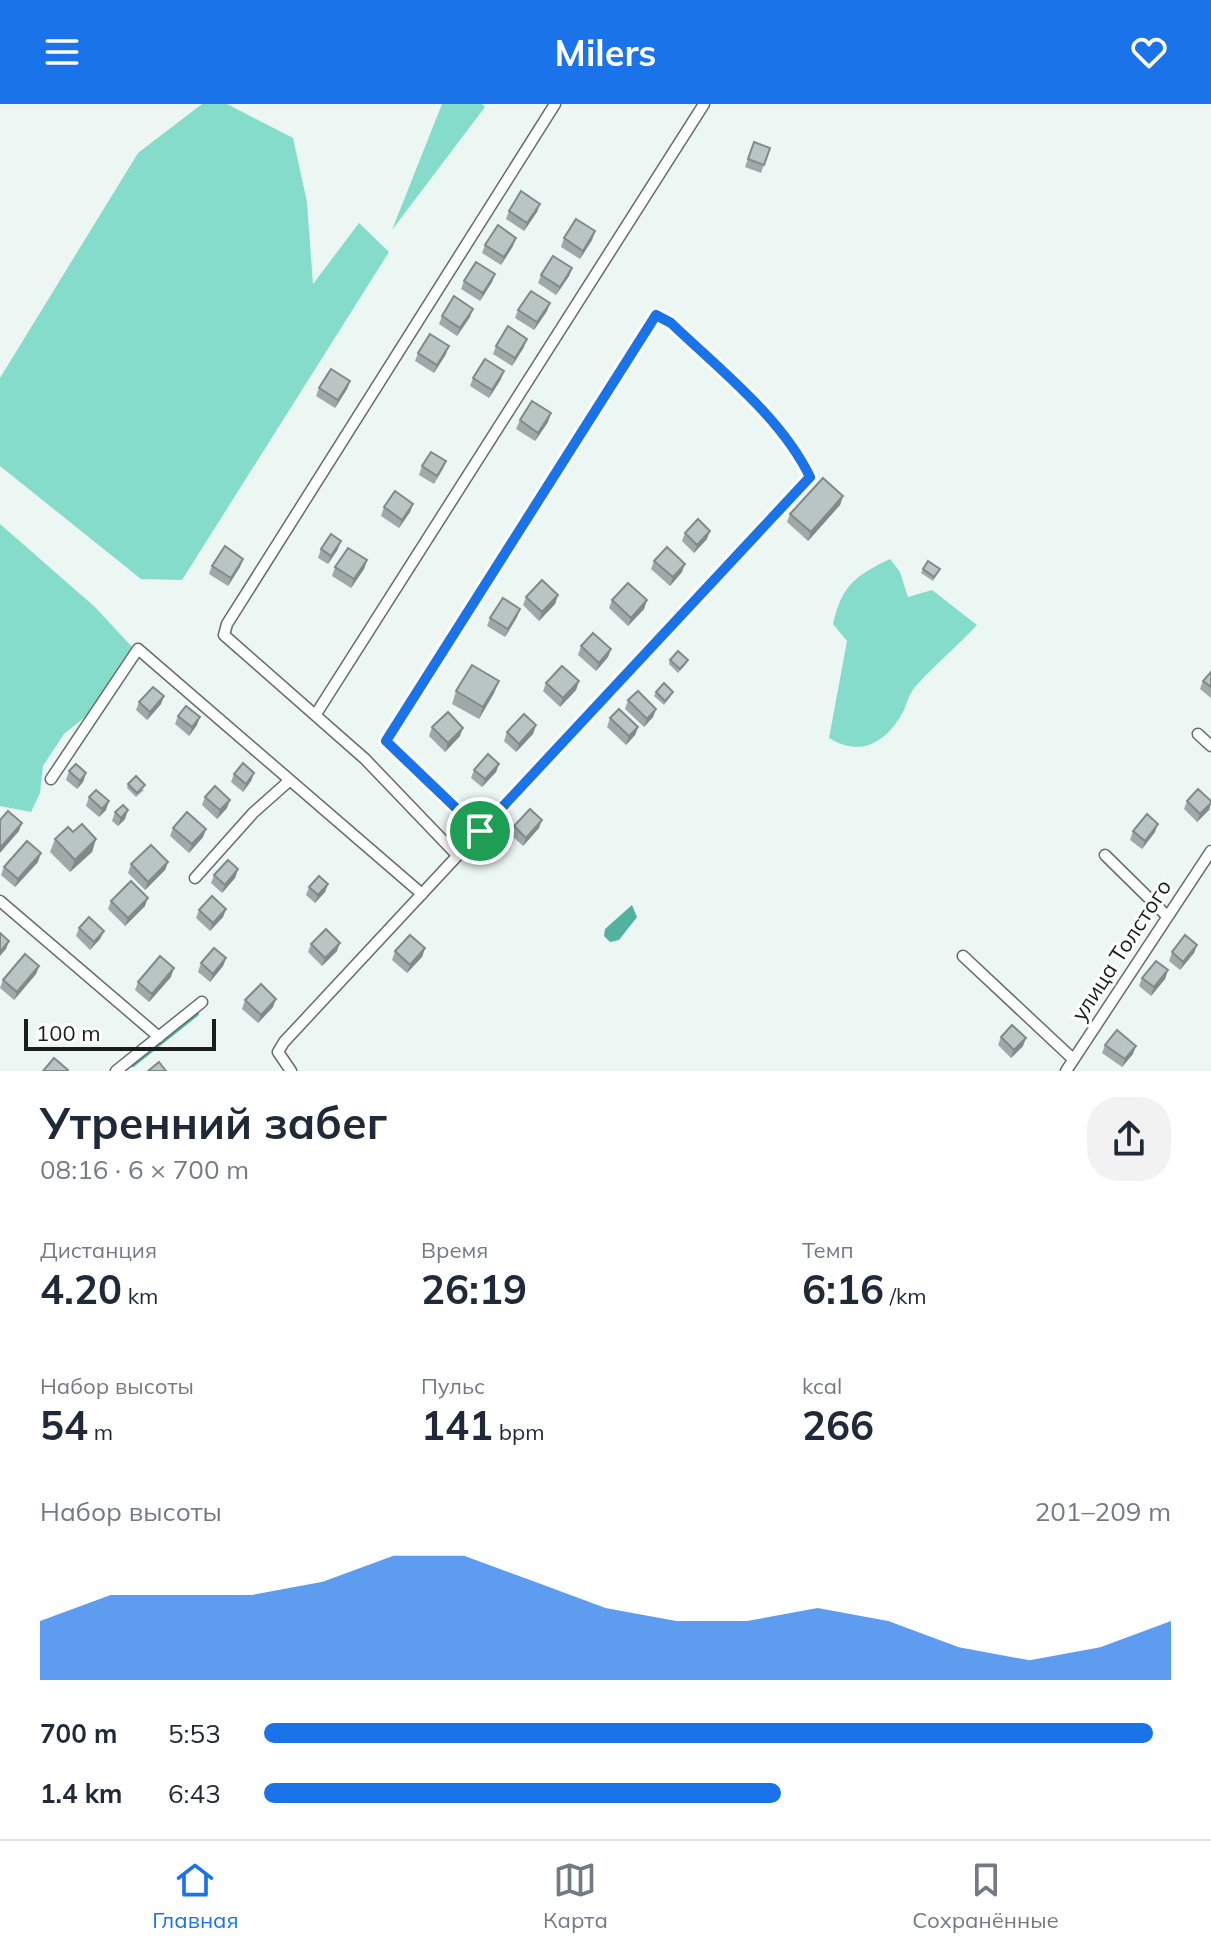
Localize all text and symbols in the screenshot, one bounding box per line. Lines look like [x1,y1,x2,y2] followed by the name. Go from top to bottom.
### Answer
[40,30,84,74] icon: menu
[555,30,656,75] text: Milers
[1127,30,1171,74] icon: heart
[446,797,514,865] pin
[458,809,502,853] icon: arrive
[1065,874,1177,1026] street label: улица Толстого
[24,1015,216,1051] scale bar
[36,1019,101,1047] text: 100 m
[40,1095,387,1150] text: Утренний забег
[1087,1097,1171,1181] button: share
[40,1153,249,1186] text: 08:16 · 6 × 700 m
[40,1236,157,1264] text: Дистанция
[421,1236,488,1264] text: Время
[802,1236,854,1264] text: Темп
[40,1264,122,1314] text: 4.20
[421,1264,527,1314] text: 26:19
[802,1264,884,1314] text: 6:16
[122,1282,158,1310] text: km
[884,1282,927,1310] text: /km
[40,1372,194,1400] text: Набор высоты
[421,1372,485,1400] text: Пульс
[802,1372,842,1400] text: kcal
[40,1400,88,1450] text: 54
[421,1400,493,1450] text: 141
[802,1400,874,1450] text: 266
[88,1418,113,1446] text: m
[493,1418,544,1446] text: bpm
[40,1495,222,1528] text: Набор высоты
[1035,1495,1171,1528] text: 201–209 m
[40,1717,117,1750] text: 700 m
[168,1717,221,1750] text: 5:53
[40,1777,123,1810] text: 1.4 km
[168,1777,221,1810] text: 6:43
[152,1858,239,1934] tab: Главная
[543,1858,608,1934] tab: Карта
[912,1858,1059,1934] tab: Сохранённые

